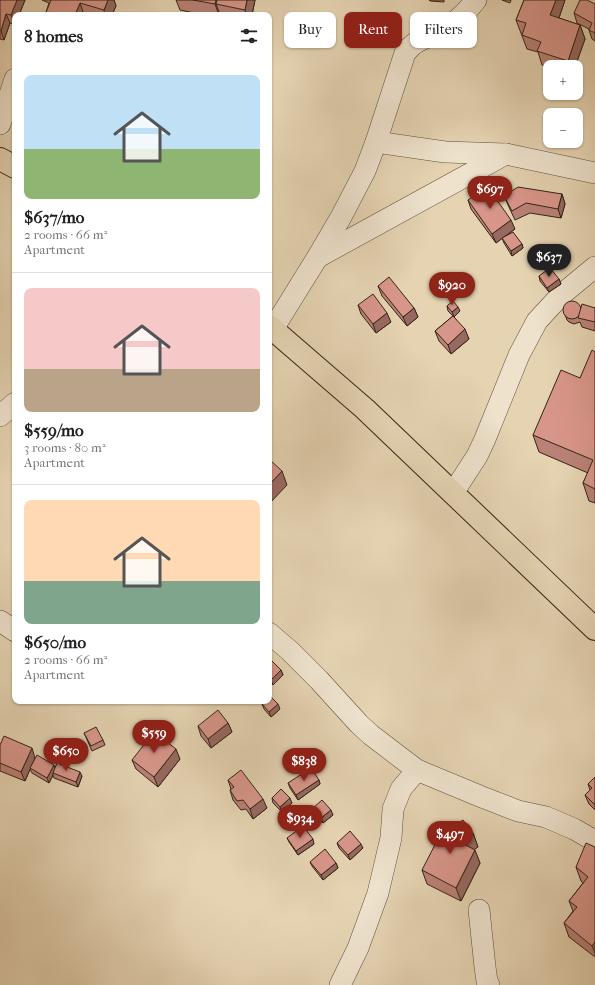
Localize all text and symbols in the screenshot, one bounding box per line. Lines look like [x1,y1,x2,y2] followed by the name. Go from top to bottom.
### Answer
[284,12,336,48] chip: Buy
[344,12,402,48] chip: Rent
[410,12,477,48] chip: Filters
[238,25,260,47] icon: filters
[24,26,83,46] text: 8 homes
[543,60,583,148] map controls
[543,60,583,100] button: +
[106,101,178,173] icon: home
[543,108,583,148] button: −
[466,176,514,210] pin: $697
[476,181,504,196] text: $697
[24,207,84,227] text: $637/mo
[24,227,107,242] text: 2 rooms · 66 m²
[24,242,85,257] text: Apartment
[525,244,573,278] pin: $637
[536,249,562,264] text: $637
[428,272,476,306] pin: $920
[438,277,466,292] text: $920
[106,314,178,386] icon: home
[24,420,84,440] text: $559/mo
[24,440,105,455] text: 3 rooms · 80 m²
[24,455,85,470] text: Apartment
[106,526,178,598] icon: home
[24,632,86,652] text: $650/mo
[24,652,107,667] text: 2 rooms · 66 m²
[24,667,85,682] text: Apartment
[130,720,178,754] pin: $559
[141,725,167,740] text: $559
[42,738,90,772] pin: $650
[53,743,79,758] text: $650
[280,748,328,782] pin: $838
[291,753,317,768] text: $838
[276,805,324,839] pin: $934
[287,810,313,825] text: $934
[426,821,474,855] pin: $497
[436,826,464,841] text: $497

